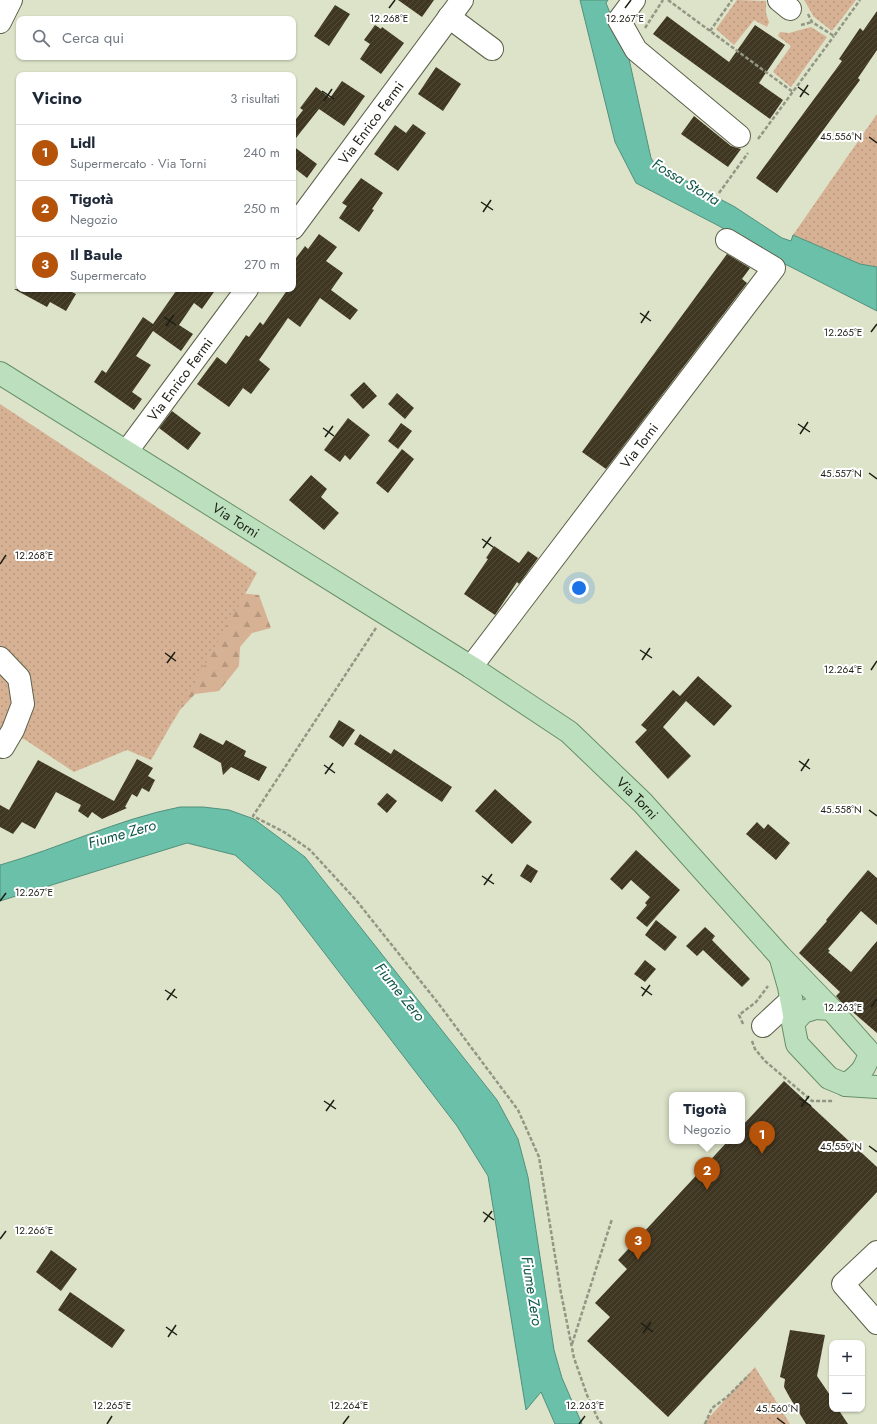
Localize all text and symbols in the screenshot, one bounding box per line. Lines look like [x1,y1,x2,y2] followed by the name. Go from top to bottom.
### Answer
[370,11,408,26] text: 12.268°E
[606,11,644,26] text: 12.267°E
[16,16,296,60] search box
[30,27,52,49] icon: search
[62,27,124,49] text: Cerca qui
[333,77,409,169] street label: Via Enrico Fermi
[32,86,82,110] text: Vicino
[230,89,280,108] text: 3 risultati
[820,129,862,144] text: 45.556°N
[70,132,95,154] text: Lidl
[42,143,48,162] text: 1
[243,143,280,162] text: 240 m
[648,153,725,211] water label: Fossa Storta
[70,154,207,173] text: Supermercato · Via Torni
[70,188,114,210] text: Tigotà
[41,199,49,218] text: 2
[243,199,280,218] text: 250 m
[70,210,118,229] text: Negozio
[70,244,123,266] text: Il Baule
[41,255,49,274] text: 3
[244,255,280,274] text: 270 m
[70,266,146,285] text: Supermercato
[824,325,862,340] text: 12.265°E
[142,334,218,425] street label: Via Enrico Fermi
[615,419,663,473] street label: Via Torni
[820,466,862,481] text: 45.557°N
[208,498,263,543] street label: Via Torni
[15,548,53,563] text: 12.268°E
[569,578,589,598] your location
[824,662,862,677] text: 12.264°E
[612,773,663,824] street label: Via Torni
[820,802,862,817] text: 45.558°N
[85,814,159,854] water label: Fiume Zero
[15,885,53,900] text: 12.267°E
[369,958,431,1026] water label: Fiume Zero
[824,1000,862,1015] text: 12.263°E
[669,1092,745,1144] popup
[683,1098,727,1120] text: Tigotà
[683,1120,731,1139] text: Negozio
[749,1121,775,1154] pin: 1
[820,1139,862,1154] text: 45.559°N
[694,1157,720,1190] pin: 2
[15,1223,53,1238] text: 12.266°E
[625,1227,651,1260] pin: 3
[516,1255,548,1327] water label: Fiume Zero
[829,1340,865,1412] map controls
[829,1340,865,1376] button: +
[829,1376,865,1412] button: −
[93,1398,131,1413] text: 12.265°E
[330,1398,368,1413] text: 12.264°E
[566,1398,604,1413] text: 12.263°E
[756,1401,798,1416] text: 45.560°N

